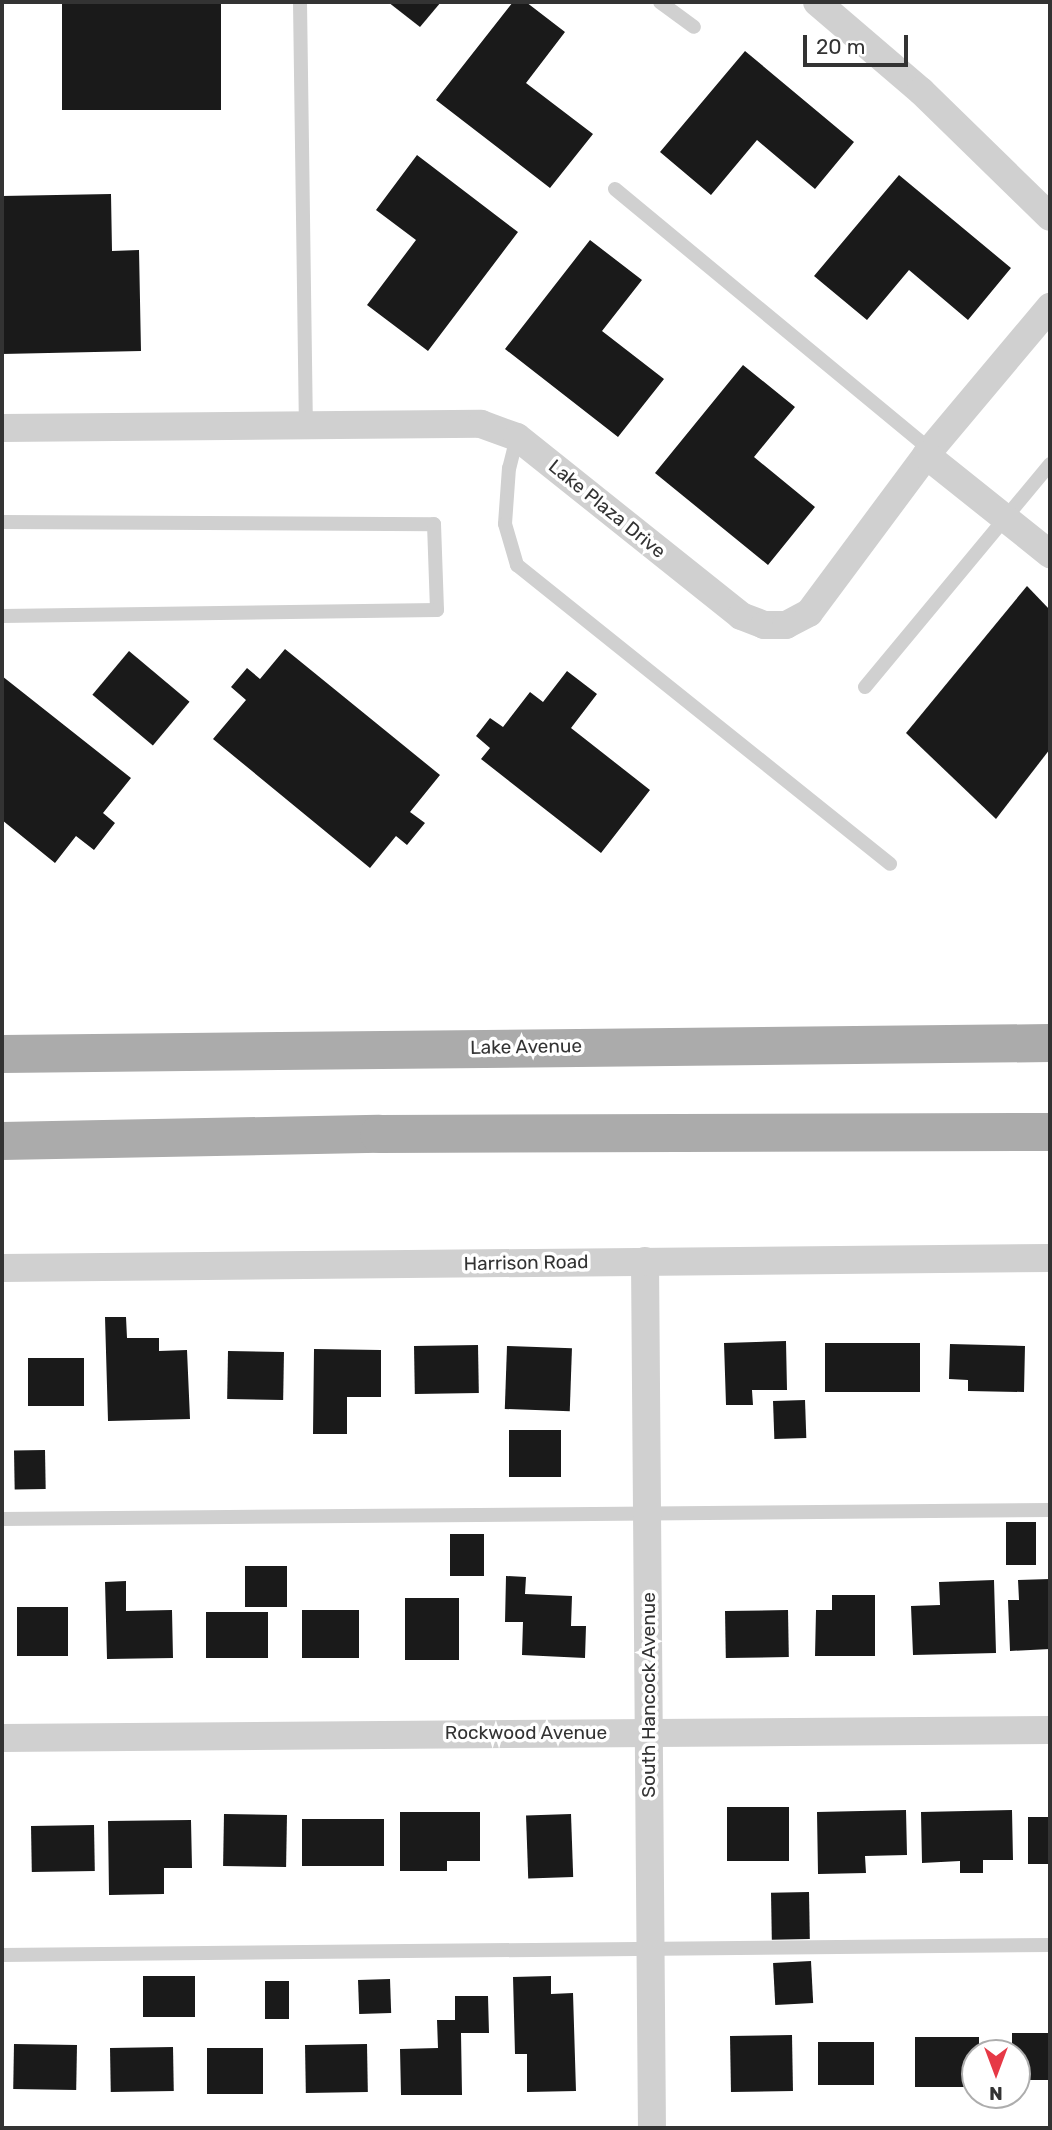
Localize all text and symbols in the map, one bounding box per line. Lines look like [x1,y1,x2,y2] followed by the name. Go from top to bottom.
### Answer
[807,21,912,65] scale bar
[816,34,865,59] text: 20 m
[544,455,670,563] street label: Lake Plaza Drive
[470,1035,582,1059] street label: Lake Avenue
[463,1251,589,1275] street label: Harrison Road
[638,1592,660,1798] street label: South Hancock Avenue
[445,1722,607,1744] street label: Rockwood Avenue
[961,2039,1031,2109] north arrow
[989,2082,1003,2105] text: N

